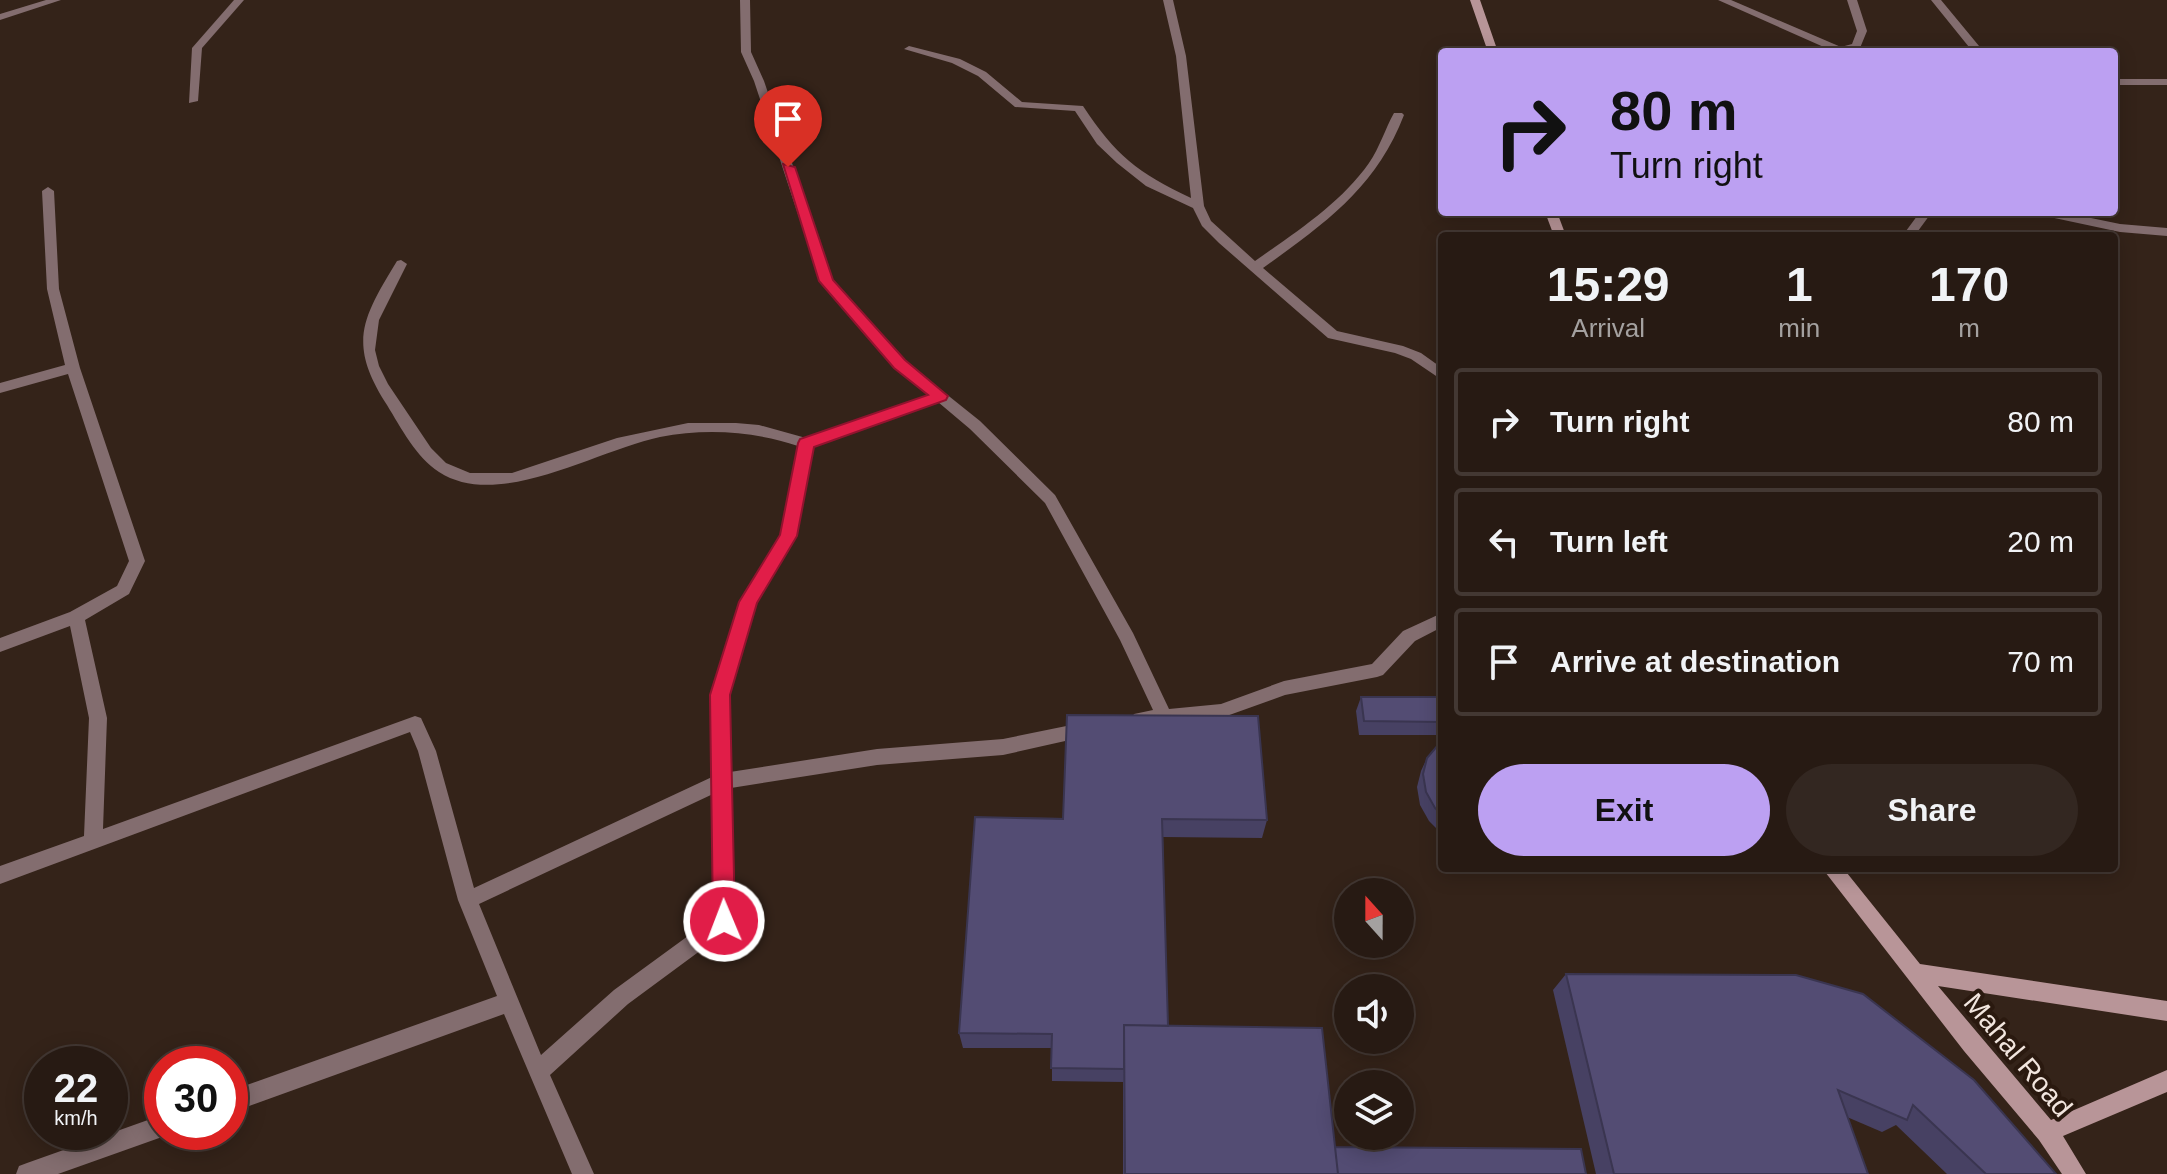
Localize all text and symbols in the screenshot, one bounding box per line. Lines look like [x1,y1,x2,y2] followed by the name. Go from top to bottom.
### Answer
[1610,79,1738,142] text: 80 m
[1478,80,1582,184] icon: right
[754,85,822,167] pin
[766,97,810,141] icon: arrive
[1610,145,1763,186] text: Turn right
[1547,258,1670,311] text: 15:29
[1786,258,1813,311] text: 1
[1929,258,2009,311] text: 170
[1571,313,1645,343] text: Arrival
[1778,313,1820,343] text: min
[1958,313,1980,343] text: m
[1482,400,1526,444] icon: right
[1550,405,1689,438] text: Turn right
[2007,405,2074,438] text: 80 m
[1482,520,1526,564] icon: left
[1550,525,1668,558] text: Turn left
[2007,525,2074,558] text: 20 m
[1482,640,1526,684] icon: arrive
[1550,645,1840,678] text: Arrive at destination
[2007,645,2074,678] text: 70 m
[1478,764,1770,856] button: Exit
[1786,764,2078,856] button: Share
[1334,878,1414,958] north arrow
[1334,878,1414,1150] map controls
[682,879,766,963] position arrow
[1334,974,1414,1054] button: sound
[1958,987,2078,1123] street label: Mahal Road
[144,1046,248,1150] speed limit sign: 30
[54,1066,98,1110] text: 22
[1334,1070,1414,1150] button: layers
[54,1107,98,1129] text: km/h

